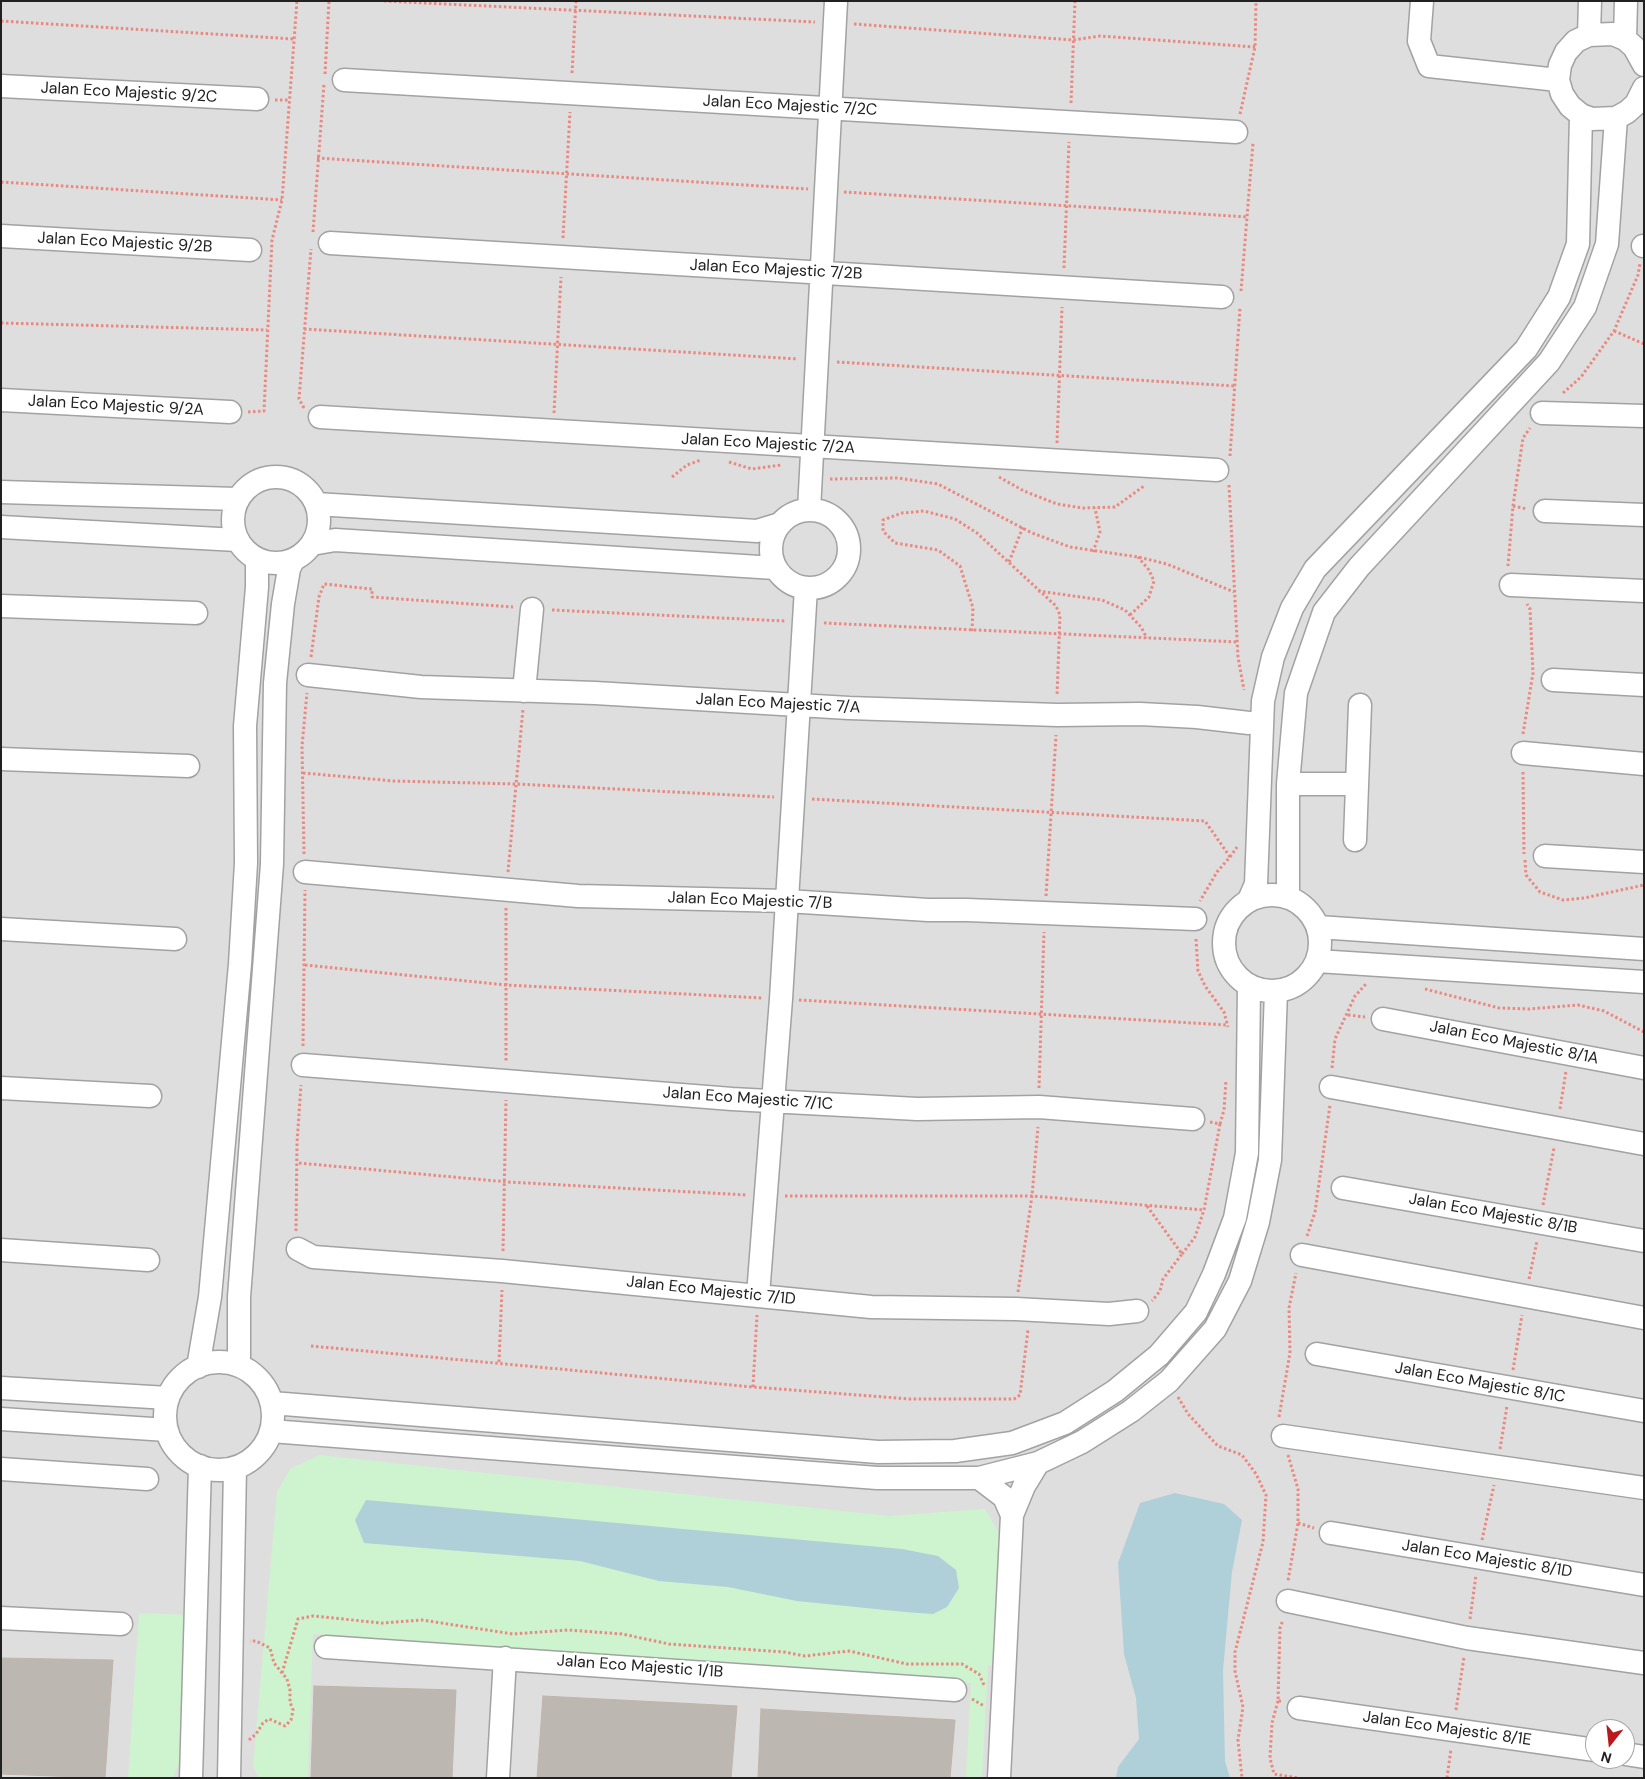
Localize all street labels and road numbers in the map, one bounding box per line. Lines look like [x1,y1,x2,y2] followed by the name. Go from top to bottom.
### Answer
[40,79,218,107] street label: Jalan Eco Majestic 9/2C
[702,92,878,120] street label: Jalan Eco Majestic 7/2C
[37,229,213,257] street label: Jalan Eco Majestic 9/2B
[689,256,863,284] street label: Jalan Eco Majestic 7/2B
[28,392,204,420] street label: Jalan Eco Majestic 9/2A
[681,430,855,458] street label: Jalan Eco Majestic 7/2A
[695,690,861,718] street label: Jalan Eco Majestic 7/A
[667,889,833,913] street label: Jalan Eco Majestic 7/B
[1428,1017,1600,1069] street label: Jalan Eco Majestic 8/1A
[662,1083,834,1115] street label: Jalan Eco Majestic 7/1C
[1407,1190,1579,1238] street label: Jalan Eco Majestic 8/1B
[625,1273,797,1309] street label: Jalan Eco Majestic 7/1D
[1393,1359,1567,1407] street label: Jalan Eco Majestic 8/1C
[1400,1536,1574,1582] street label: Jalan Eco Majestic 8/1D
[556,1652,724,1682] street label: Jalan Eco Majestic 1/1B
[1361,1708,1533,1750] street label: Jalan Eco Majestic 8/1E

